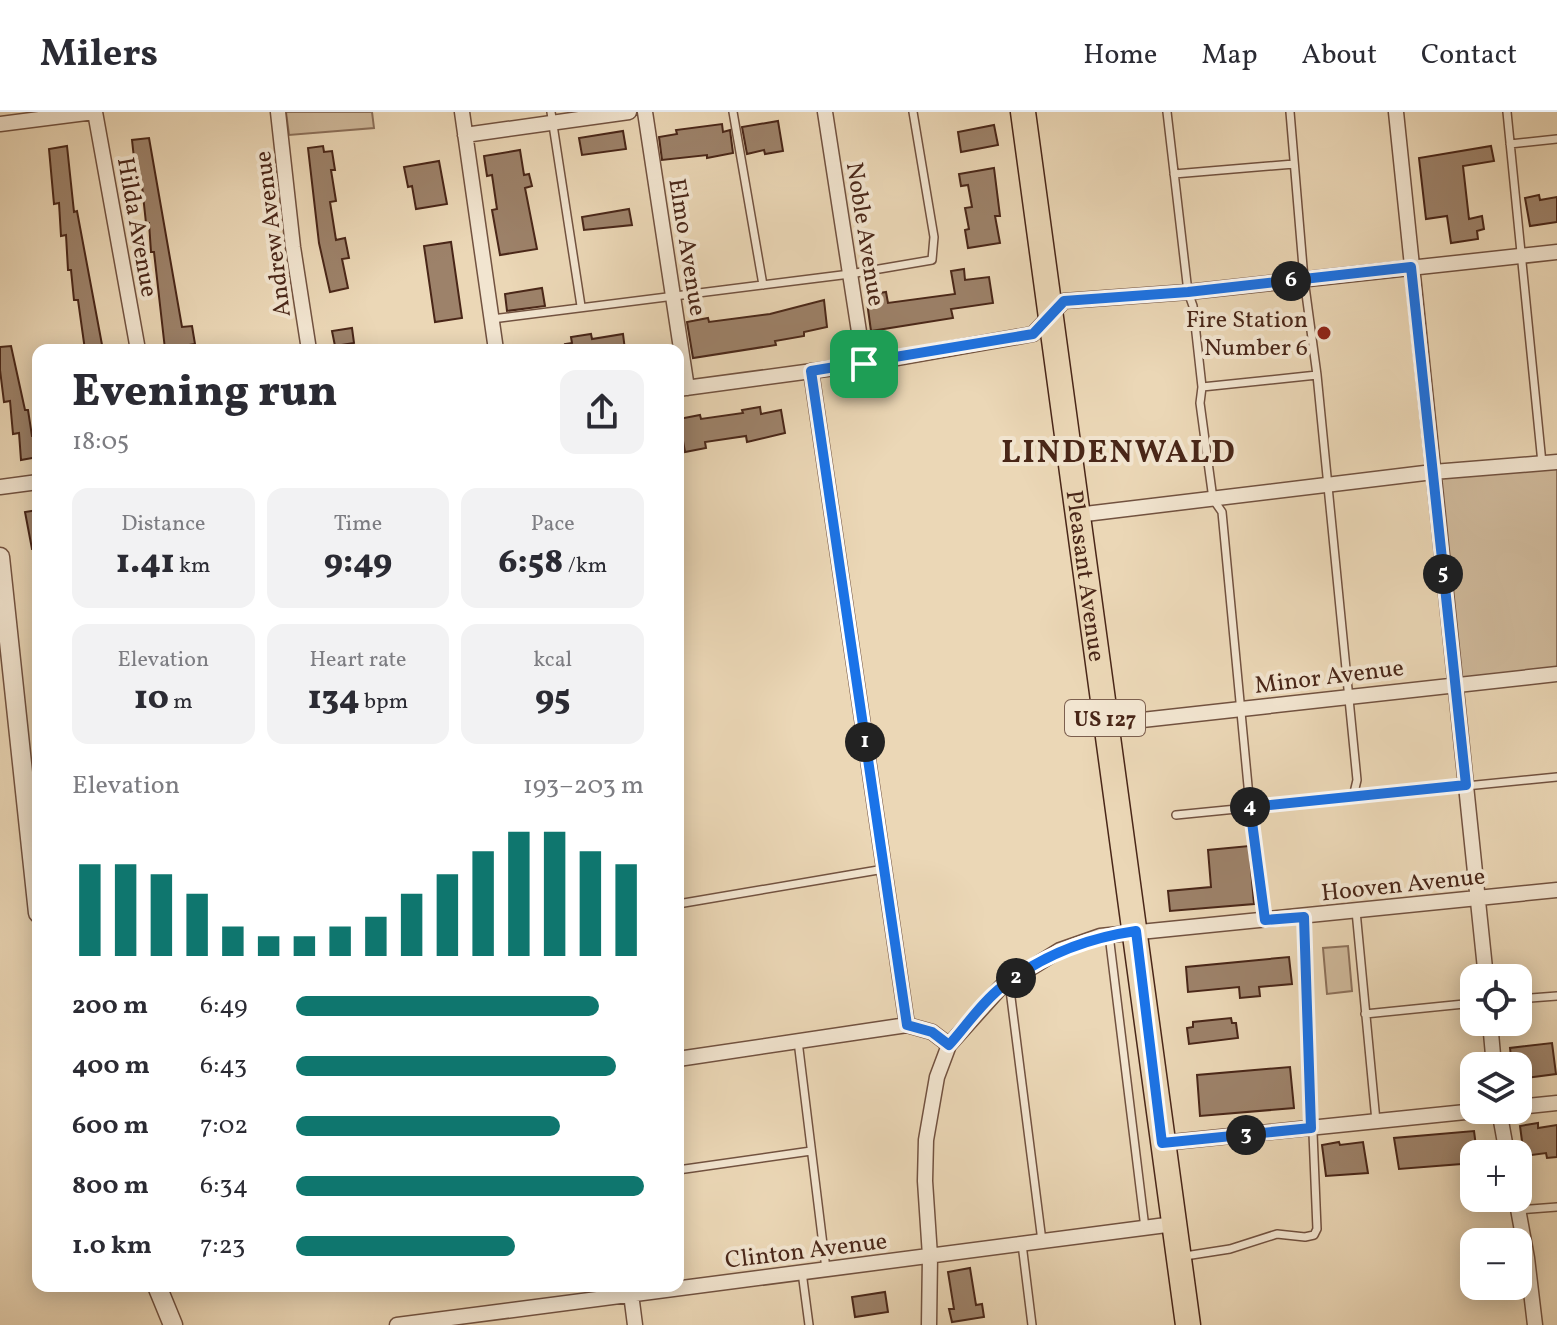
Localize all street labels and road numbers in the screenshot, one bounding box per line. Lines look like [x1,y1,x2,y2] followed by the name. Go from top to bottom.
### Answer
[247,149,301,319] street label: Andrew Avenue
[107,155,165,300] street label: Hilda Avenue
[836,160,892,309] street label: Noble Avenue
[658,176,714,319] street label: Elmo Avenue
[1056,488,1113,664] street label: Pleasant Avenue
[1253,652,1406,704] street label: Minor Avenue
[1065,700,1145,736] road number: US 127
[1319,860,1487,912] street label: Hooven Avenue
[723,1225,889,1279] street label: Clinton Avenue

